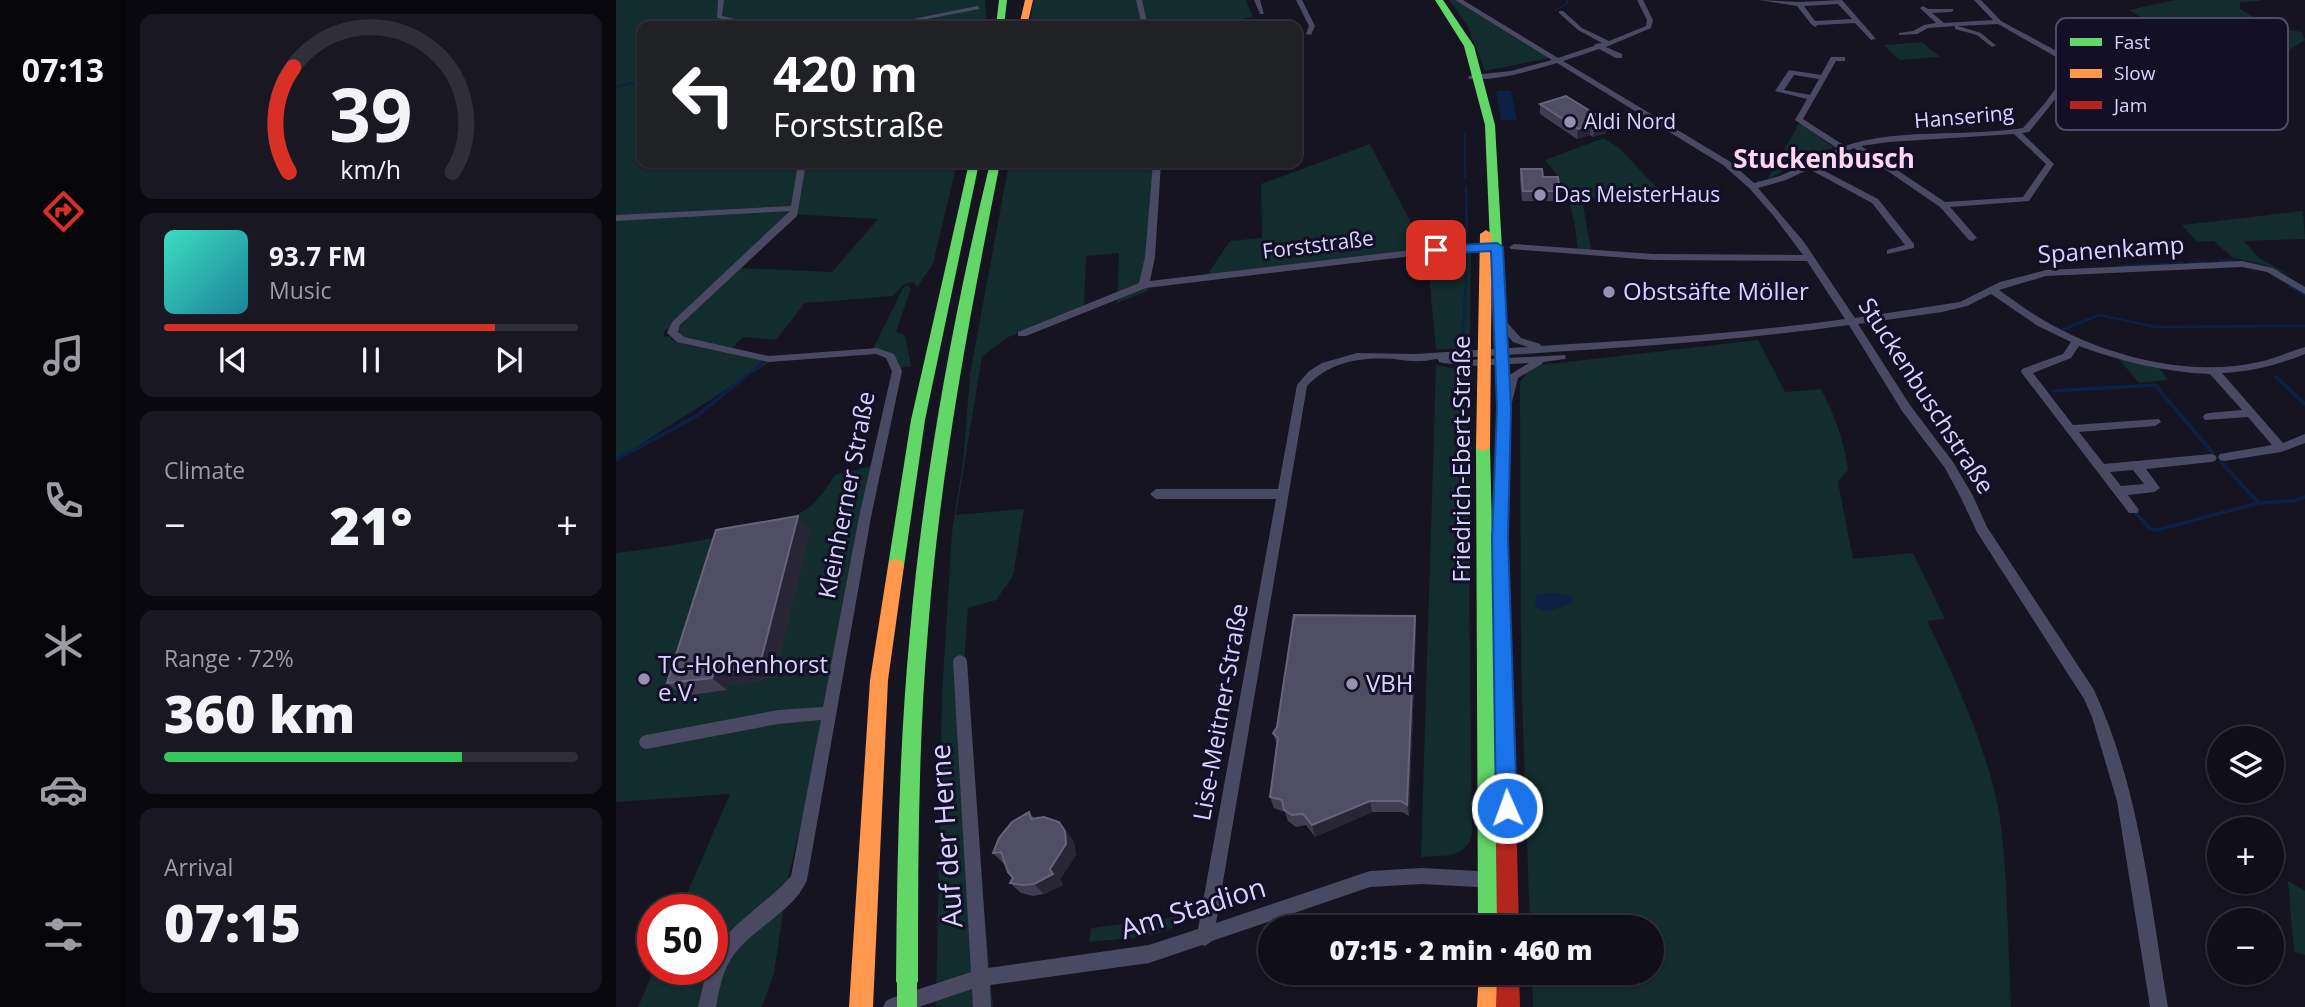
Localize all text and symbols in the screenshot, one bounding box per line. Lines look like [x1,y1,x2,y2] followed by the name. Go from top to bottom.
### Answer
[2056,18,2288,130] legend
[2114,29,2150,55] text: Fast
[773,40,918,106] text: 420 m
[22,48,104,91] text: 07:13
[658,49,749,140] icon: left
[2114,60,2156,86] text: Slow
[329,65,413,164] text: 39
[2112,92,2147,118] text: Jam
[1913,98,2015,134] street label: Hansering
[773,103,944,146] text: Forststraße
[1584,107,1676,135] place label: Aldi Nord
[1562,114,1578,130] marker: Aldi Nord
[1733,140,1915,176] district label: Stuckenbusch
[341,152,401,186] text: km/h
[1554,180,1720,208] place label: Das MeisterHaus
[39,187,88,236] icon: directions
[1532,187,1548,203] marker: Das MeisterHaus
[1406,220,1466,280] pin
[1261,223,1375,265] street label: Forststraße
[2036,227,2185,270] street label: Spanenkamp
[1417,231,1455,269] icon: arrive
[269,238,367,274] text: 93.7 FM
[269,274,332,306] text: Music
[1623,274,1809,307] place label: Obstsäfte Möller
[1601,284,1617,300] marker: Obstsäfte Möller
[1852,291,2003,500] street label: Stuckenbuschstraße
[39,331,88,380] icon: music
[1444,335,1477,583] street label: Friedrich-Ebert-Straße
[214,341,252,379] icon: previous
[352,341,390,379] icon: pause
[490,341,528,379] icon: next
[809,388,882,601] street label: Kleinherner Straße
[164,454,245,486] text: Climate
[39,476,88,525] icon: phone
[330,489,412,560] text: 21°
[164,498,186,550] text: −
[556,498,578,550] text: +
[1184,601,1255,823] street label: Lise-Meitner-Straße
[39,621,88,670] icon: climate
[164,642,294,674] text: Range · 72%
[658,647,828,708] place label: TC-Hohenhorst e.V.
[1366,666,1414,699] place label: VBH
[636,671,652,687] marker: TC-Hohenhorst e.V.
[1344,676,1360,692] marker: VBH
[164,677,355,748] text: 360 km
[2207,726,2284,985] map controls
[2207,726,2284,803] button: layers
[920,743,970,929] street label: Auf der Herne
[39,765,88,814] icon: car
[1470,771,1544,845] position arrow
[2207,817,2284,894] button: +
[164,851,233,883] text: Arrival
[1115,867,1270,947] street label: Am Stadion
[164,886,301,957] text: 07:15
[637,894,728,985] speed limit sign: 50
[2207,908,2284,985] button: −
[39,910,88,959] icon: filters
[1330,932,1592,968] text: 07:15 · 2 min · 460 m

